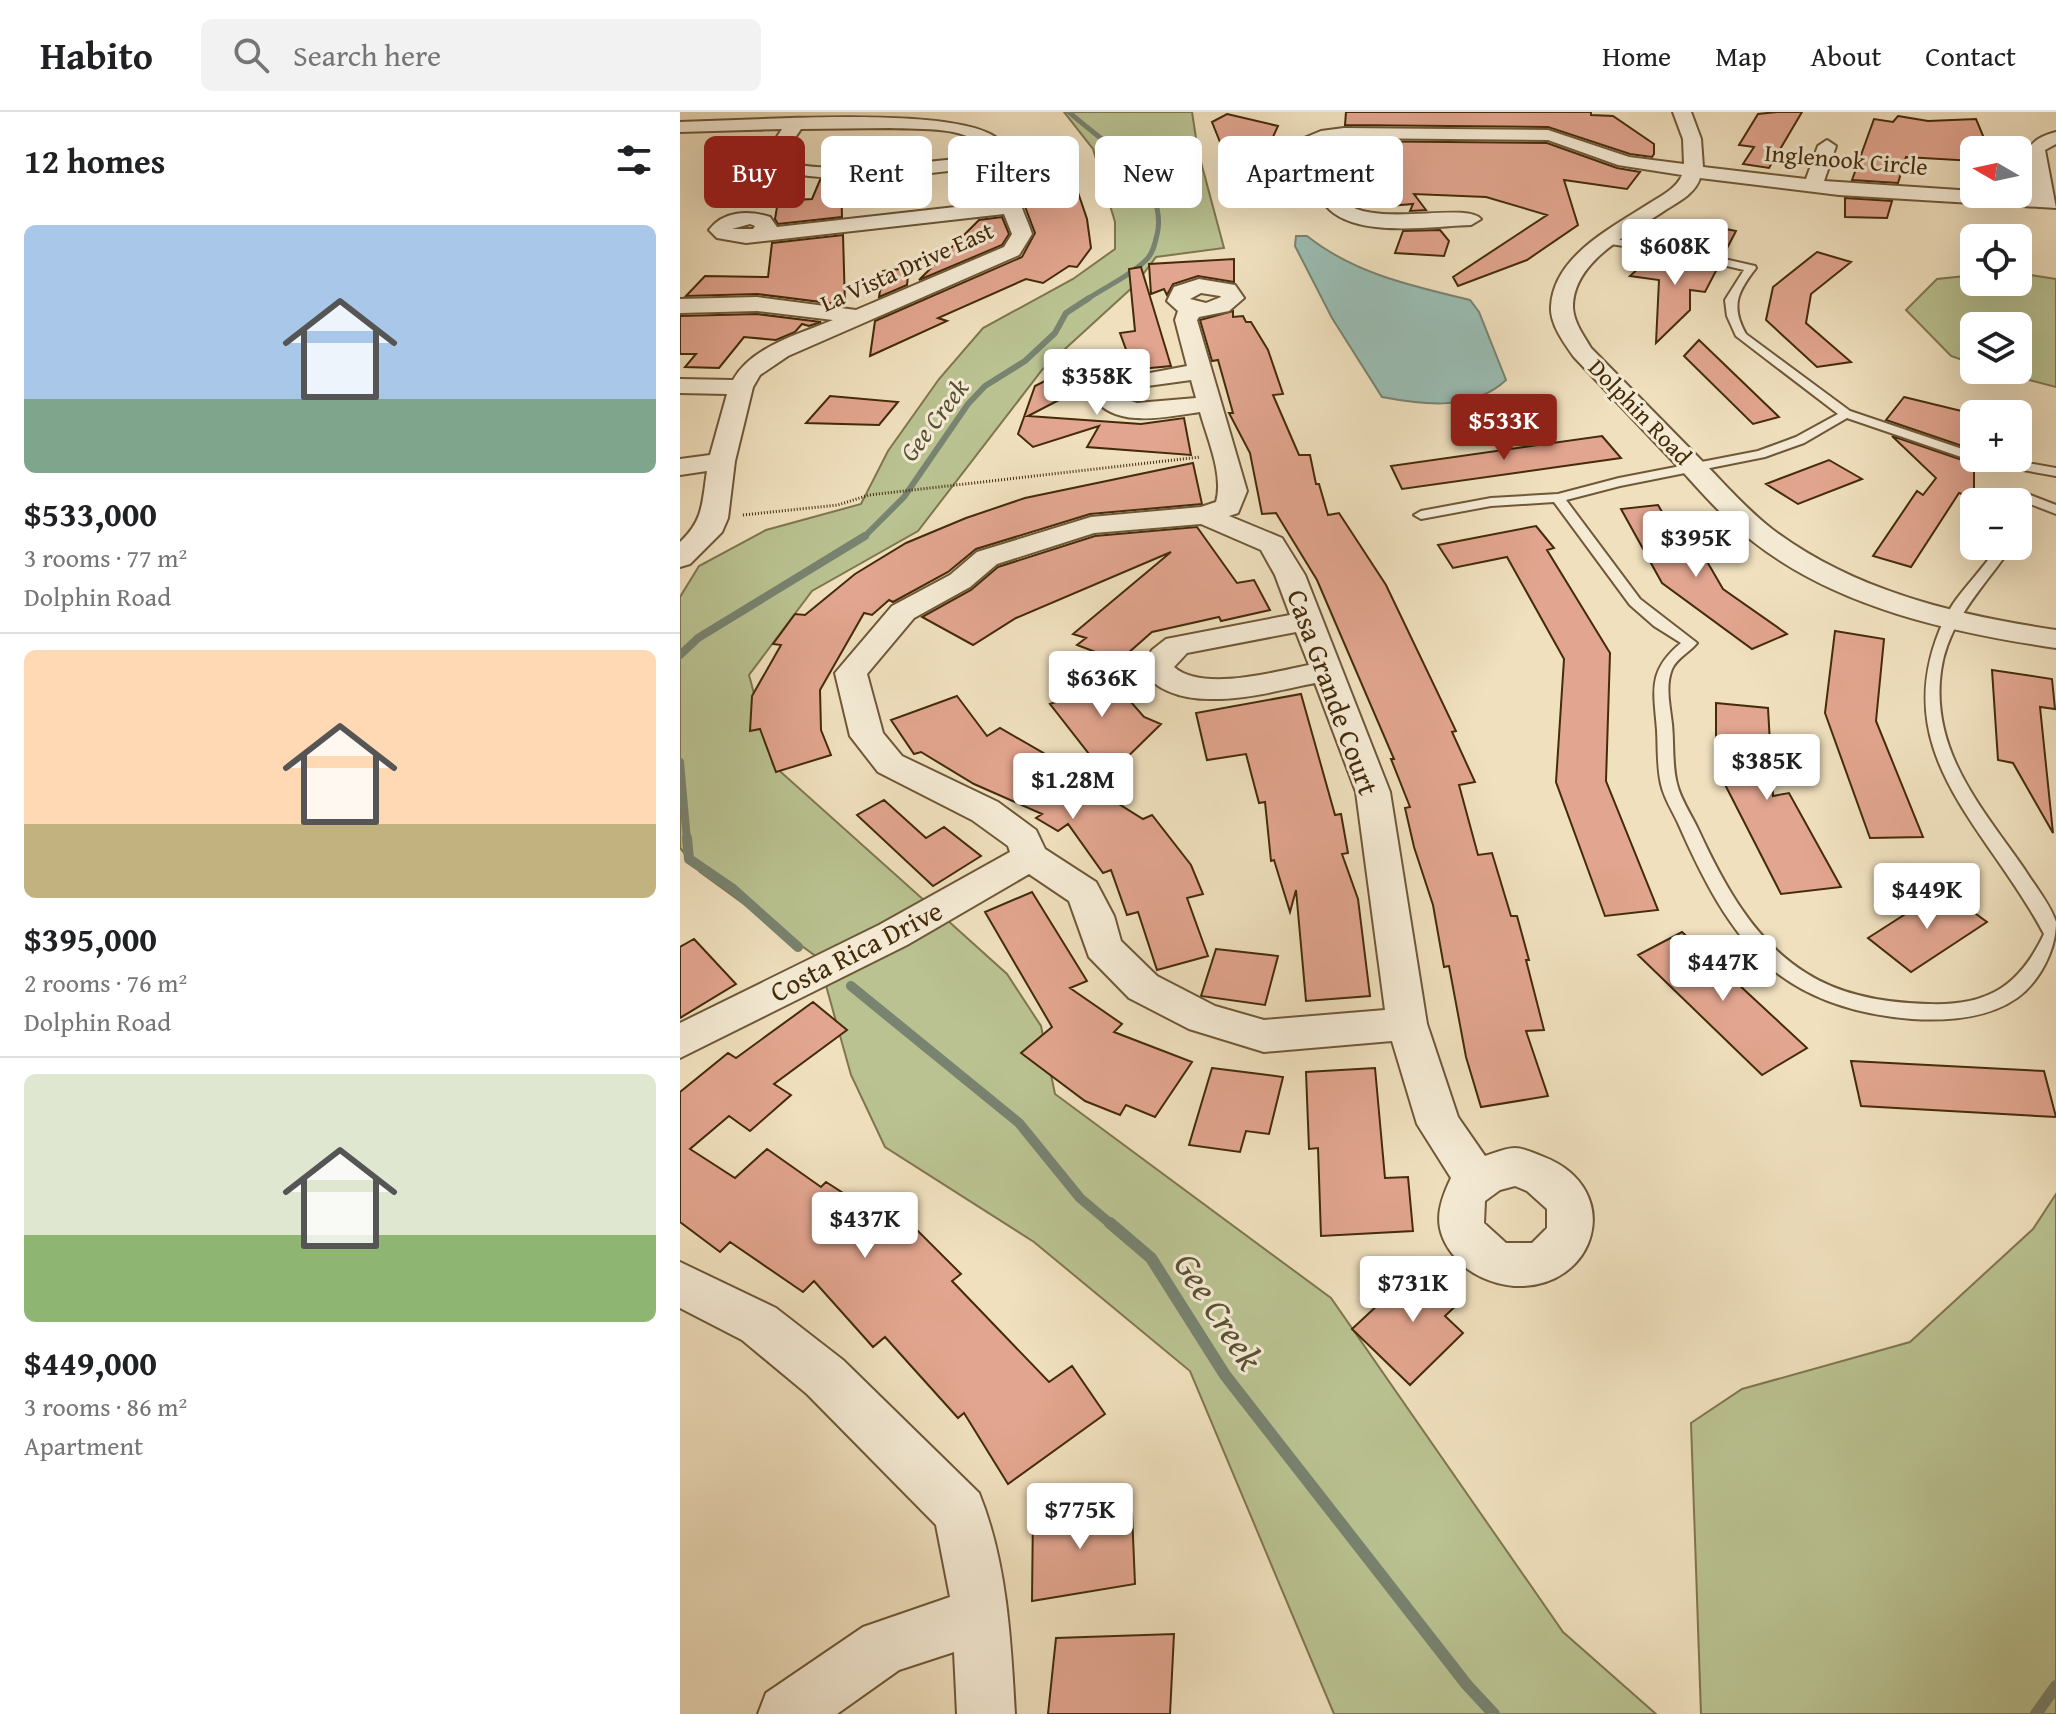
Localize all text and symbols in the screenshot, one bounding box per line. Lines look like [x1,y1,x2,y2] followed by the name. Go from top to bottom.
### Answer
[201,19,761,91] search box
[40,27,153,83] text: Habito
[229,33,273,77] icon: search
[293,33,441,77] text: Search here
[1602,35,1671,76] text: Home
[1715,35,1767,76] text: Map
[1811,35,1881,76] text: About
[1925,35,2016,76] text: Contact
[1763,135,1929,184] street label: Inglenook Circle
[24,136,165,185] text: 12 homes
[704,136,805,208] chip: Buy
[821,136,932,208] chip: Rent
[948,136,1079,208] chip: Filters
[1095,136,1202,208] chip: New
[1218,136,1403,208] chip: Apartment
[1960,136,2032,208] north arrow
[1960,136,2032,560] map controls
[612,138,656,182] icon: filters
[815,213,999,320] street label: La Vista Drive East
[1619,219,1731,287] pin: $608K
[1960,224,2032,296] button: locate
[1640,225,1710,264] text: $608K
[268,277,412,421] icon: home
[1960,312,2032,384] button: layers
[1041,349,1153,417] pin: $358K
[1581,351,1700,473] street label: Dolphin Road
[1062,355,1132,394] text: $358K
[890,370,978,469] water label: Gee Creek
[1448,394,1560,462] pin: $533K
[1469,400,1539,439] text: $533K
[1960,400,2032,472] button: +
[1960,488,2032,560] button: −
[24,489,157,538] text: $533,000
[1640,511,1752,579] pin: $395K
[1661,517,1731,556] text: $395K
[24,538,187,577] text: 3 rooms · 77 m²
[24,577,171,616] text: Dolphin Road
[1277,583,1390,800] street label: Casa Grande Court
[1046,651,1158,719] pin: $636K
[1067,657,1137,696] text: $636K
[268,702,412,846] icon: home
[1711,734,1823,802] pin: $385K
[1732,740,1802,779] text: $385K
[1008,753,1138,821] pin: $1.28M
[1031,759,1115,798] text: $1.28M
[1871,863,1983,931] pin: $449K
[1892,869,1962,908] text: $449K
[762,889,949,1012] street label: Costa Rica Drive
[24,914,157,963] text: $395,000
[1667,935,1779,1003] pin: $447K
[1688,941,1758,980] text: $447K
[24,963,187,1002] text: 2 rooms · 76 m²
[24,1002,171,1041] text: Dolphin Road
[268,1126,412,1270] icon: home
[809,1192,921,1260] pin: $437K
[830,1198,900,1237] text: $437K
[1161,1241,1278,1381] water label: Gee Creek
[1357,1256,1469,1324] pin: $731K
[1378,1262,1448,1301] text: $731K
[24,1338,157,1387] text: $449,000
[24,1387,187,1426] text: 3 rooms · 86 m²
[24,1426,143,1465] text: Apartment
[1024,1483,1136,1551] pin: $775K
[1045,1489,1115,1528] text: $775K

